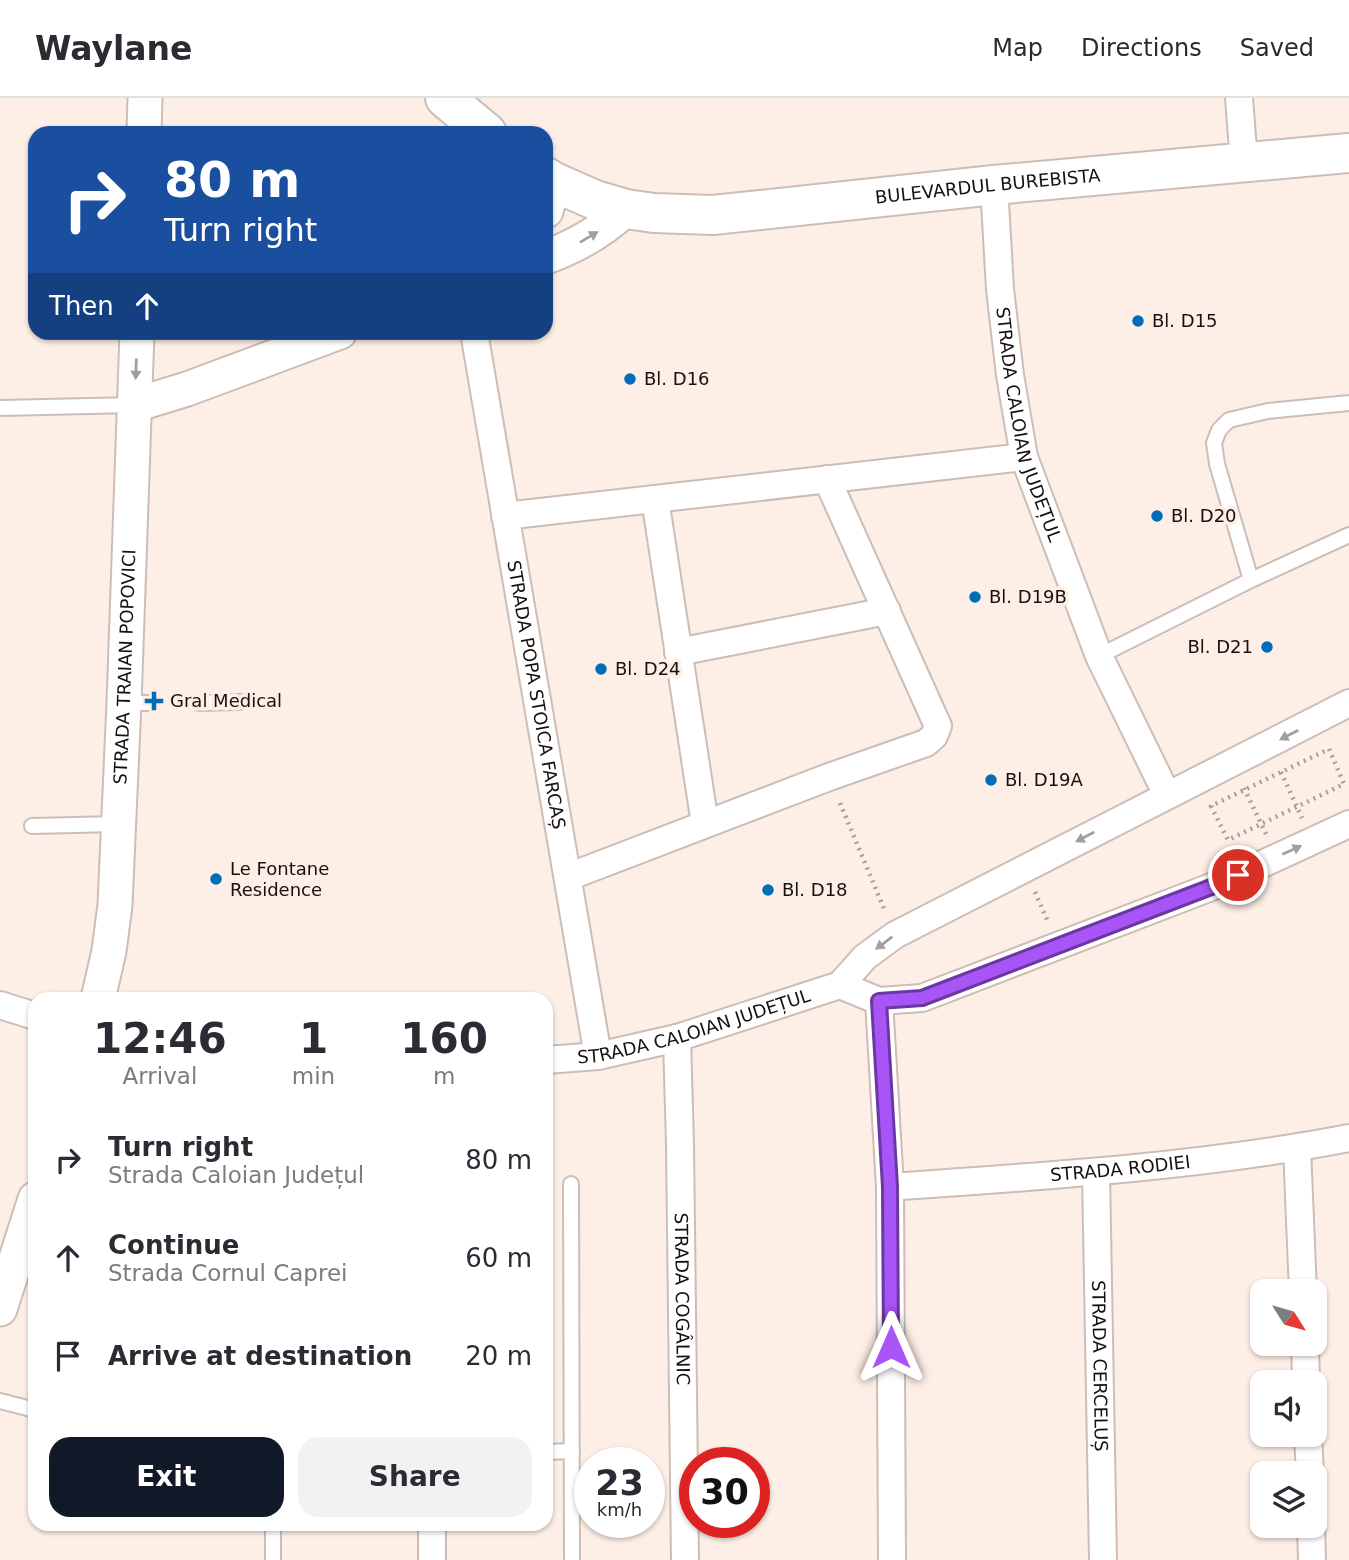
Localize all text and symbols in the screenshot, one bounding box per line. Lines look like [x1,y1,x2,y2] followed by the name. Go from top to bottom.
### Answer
[35,29,192,68] text: Waylane
[992,34,1043,62] text: Map
[1081,34,1202,62] text: Directions
[1240,34,1314,62] text: Saved
[164,152,300,209] text: 80 m
[49,154,140,245] icon: right
[874,164,1102,208] street label: BULEVARDUL BUREBISTA
[164,211,317,249] text: Turn right
[579,231,598,244] one-way arrow
[128,287,166,325] icon: ahead
[49,291,114,321] text: Then
[992,306,1066,545] street label: STRADA CALOIAN JUDEȚUL
[1152,310,1218,331] place label: Bl. D15
[1130,313,1146,329] marker: Bl. D15
[131,358,142,380] one-way arrow
[644,368,710,389] place label: Bl. D16
[622,371,638,387] marker: Bl. D16
[1171,505,1237,526] place label: Bl. D20
[1149,508,1165,524] marker: Bl. D20
[109,549,139,785] street label: STRADA TRAIAN POPOVICI
[503,559,570,831] street label: STRADA POPA STOICA FARCAȘ
[989,586,1067,607] place label: Bl. D19B
[967,589,983,605] marker: Bl. D19B
[1187,636,1253,657] place label: Bl. D21
[1259,639,1275,655] marker: Bl. D21
[615,658,681,679] place label: Bl. D24
[593,661,609,677] marker: Bl. D24
[170,690,282,711] place label: Gral Medical
[144,691,164,711] marker: Gral Medical
[1279,730,1299,741] one-way arrow
[1005,769,1084,790] place label: Bl. D19A
[983,772,999,788] marker: Bl. D19A
[1075,831,1095,843] one-way arrow
[1282,844,1302,856] one-way arrow
[1208,845,1268,905] pin
[1219,856,1257,894] icon: arrive
[230,858,329,900] place label: Le Fontane Residence
[208,871,224,887] marker: Le Fontane Residence
[782,879,848,900] place label: Bl. D18
[760,882,776,898] marker: Bl. D18
[875,935,893,949] one-way arrow
[576,984,813,1068] street label: STRADA CALOIAN JUDEȚUL
[93,1014,227,1063] text: 12:46
[299,1014,328,1063] text: 1
[400,1014,488,1063] text: 160
[123,1063,197,1089] text: Arrival
[292,1063,335,1089] text: min
[433,1063,455,1089] text: m
[108,1132,253,1162] text: Turn right
[49,1141,87,1179] icon: right
[465,1145,532,1175] text: 80 m
[1049,1151,1191,1185] street label: STRADA RODIEI
[108,1162,364,1188] text: Strada Caloian Județul
[671,1213,694,1385] street label: STRADA COGÂLNIC
[108,1230,239,1260] text: Continue
[49,1239,87,1277] icon: ahead
[465,1243,532,1273] text: 60 m
[108,1260,347,1286] text: Strada Cornul Caprei
[1250,1279,1326,1356] north arrow
[1250,1279,1327,1538] map controls
[1088,1280,1112,1452] street label: STRADA CERCELUȘ
[854,1310,928,1384] position arrow
[49,1337,87,1375] icon: arrive
[108,1341,412,1371] text: Arrive at destination
[465,1341,532,1371] text: 20 m
[1250,1370,1327,1447] button: sound
[49,1437,284,1517] button: Exit
[298,1437,532,1517] button: Share
[679,1447,770,1538] speed limit sign: 30
[1250,1461,1327,1538] button: layers
[595,1463,644,1503] text: 23
[597,1499,642,1520] text: km/h

